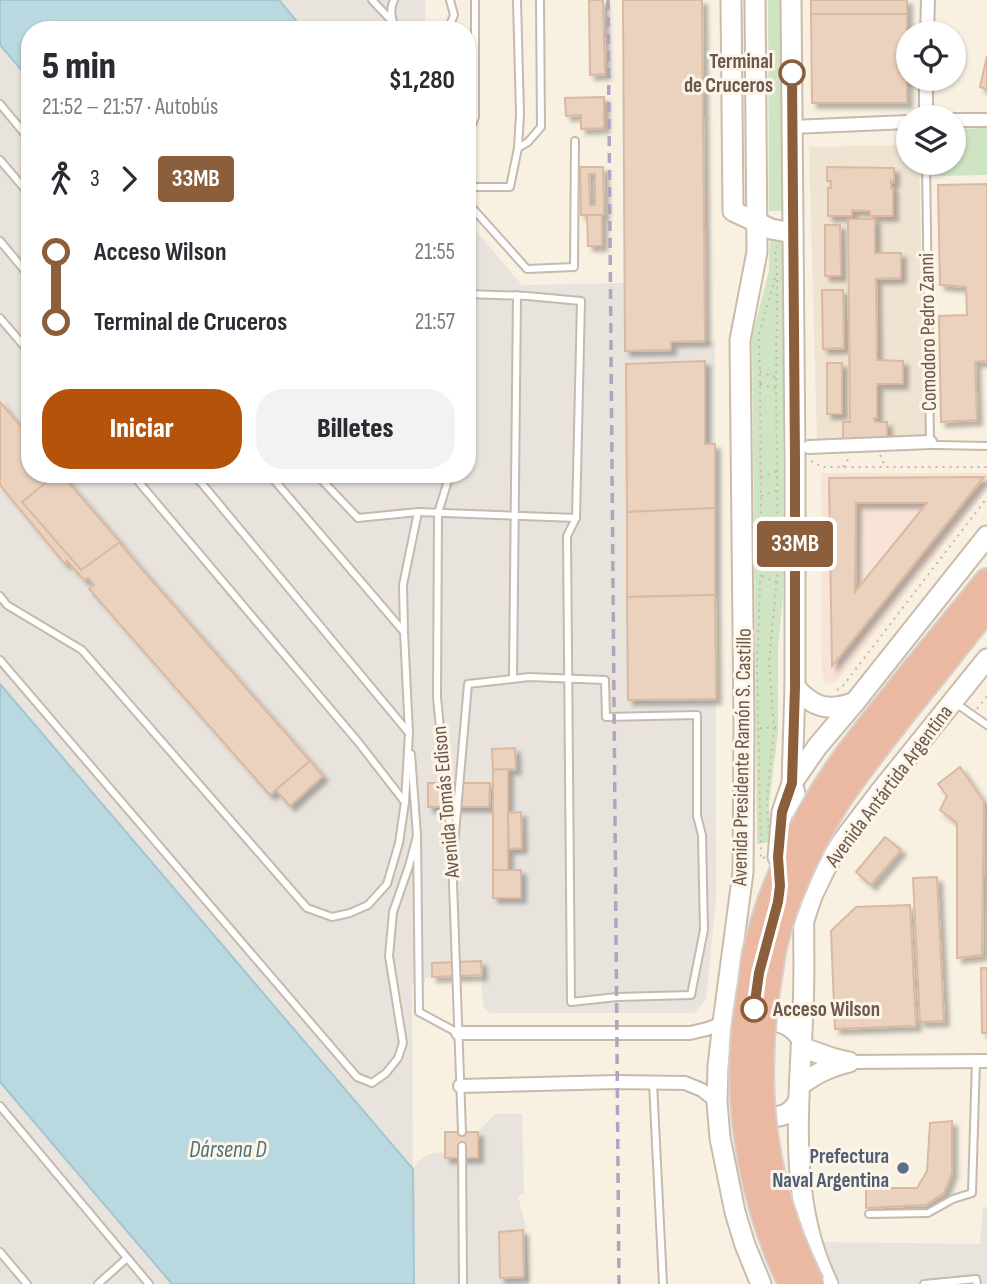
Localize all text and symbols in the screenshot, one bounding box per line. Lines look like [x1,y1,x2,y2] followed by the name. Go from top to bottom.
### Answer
[896,21,966,175] map controls
[896,21,966,91] button: locate
[42,44,116,89] text: 5 min
[684,49,773,98] place label: Terminal de Cruceros
[779,60,805,86] marker: Terminal de Cruceros
[389,65,455,96] text: $1,280
[42,93,218,121] text: 21:52 – 21:57 · Autobús
[896,105,966,175] button: layers
[42,160,80,198] icon: walk
[110,160,148,198] icon: forward
[172,164,220,193] text: 33MB
[90,165,100,193] text: 3
[94,237,227,268] text: Acceso Wilson
[415,238,455,266] text: 21:55
[914,253,942,411] street label: Comodoro Pedro Zanni
[94,307,287,338] text: Terminal de Cruceros
[415,308,455,336] text: 21:57
[42,389,242,469] button: Iniciar
[256,389,455,469] button: Billetes
[746,521,844,567] line badge: 33MB
[771,529,819,558] text: 33MB
[727,628,757,887] street label: Avenida Presidente Ramón S. Castillo
[819,700,958,873] street label: Avenida Antártida Argentina
[427,725,465,880] street label: Avenida Tomás Edison
[741,996,767,1022] marker: Acceso Wilson
[772,997,880,1022] place label: Acceso Wilson
[189,1136,268,1164] water label: Dársena D
[772,1144,889,1193] place label: Prefectura Naval Argentina
[895,1160,911,1176] marker: Prefectura Naval Argentina

